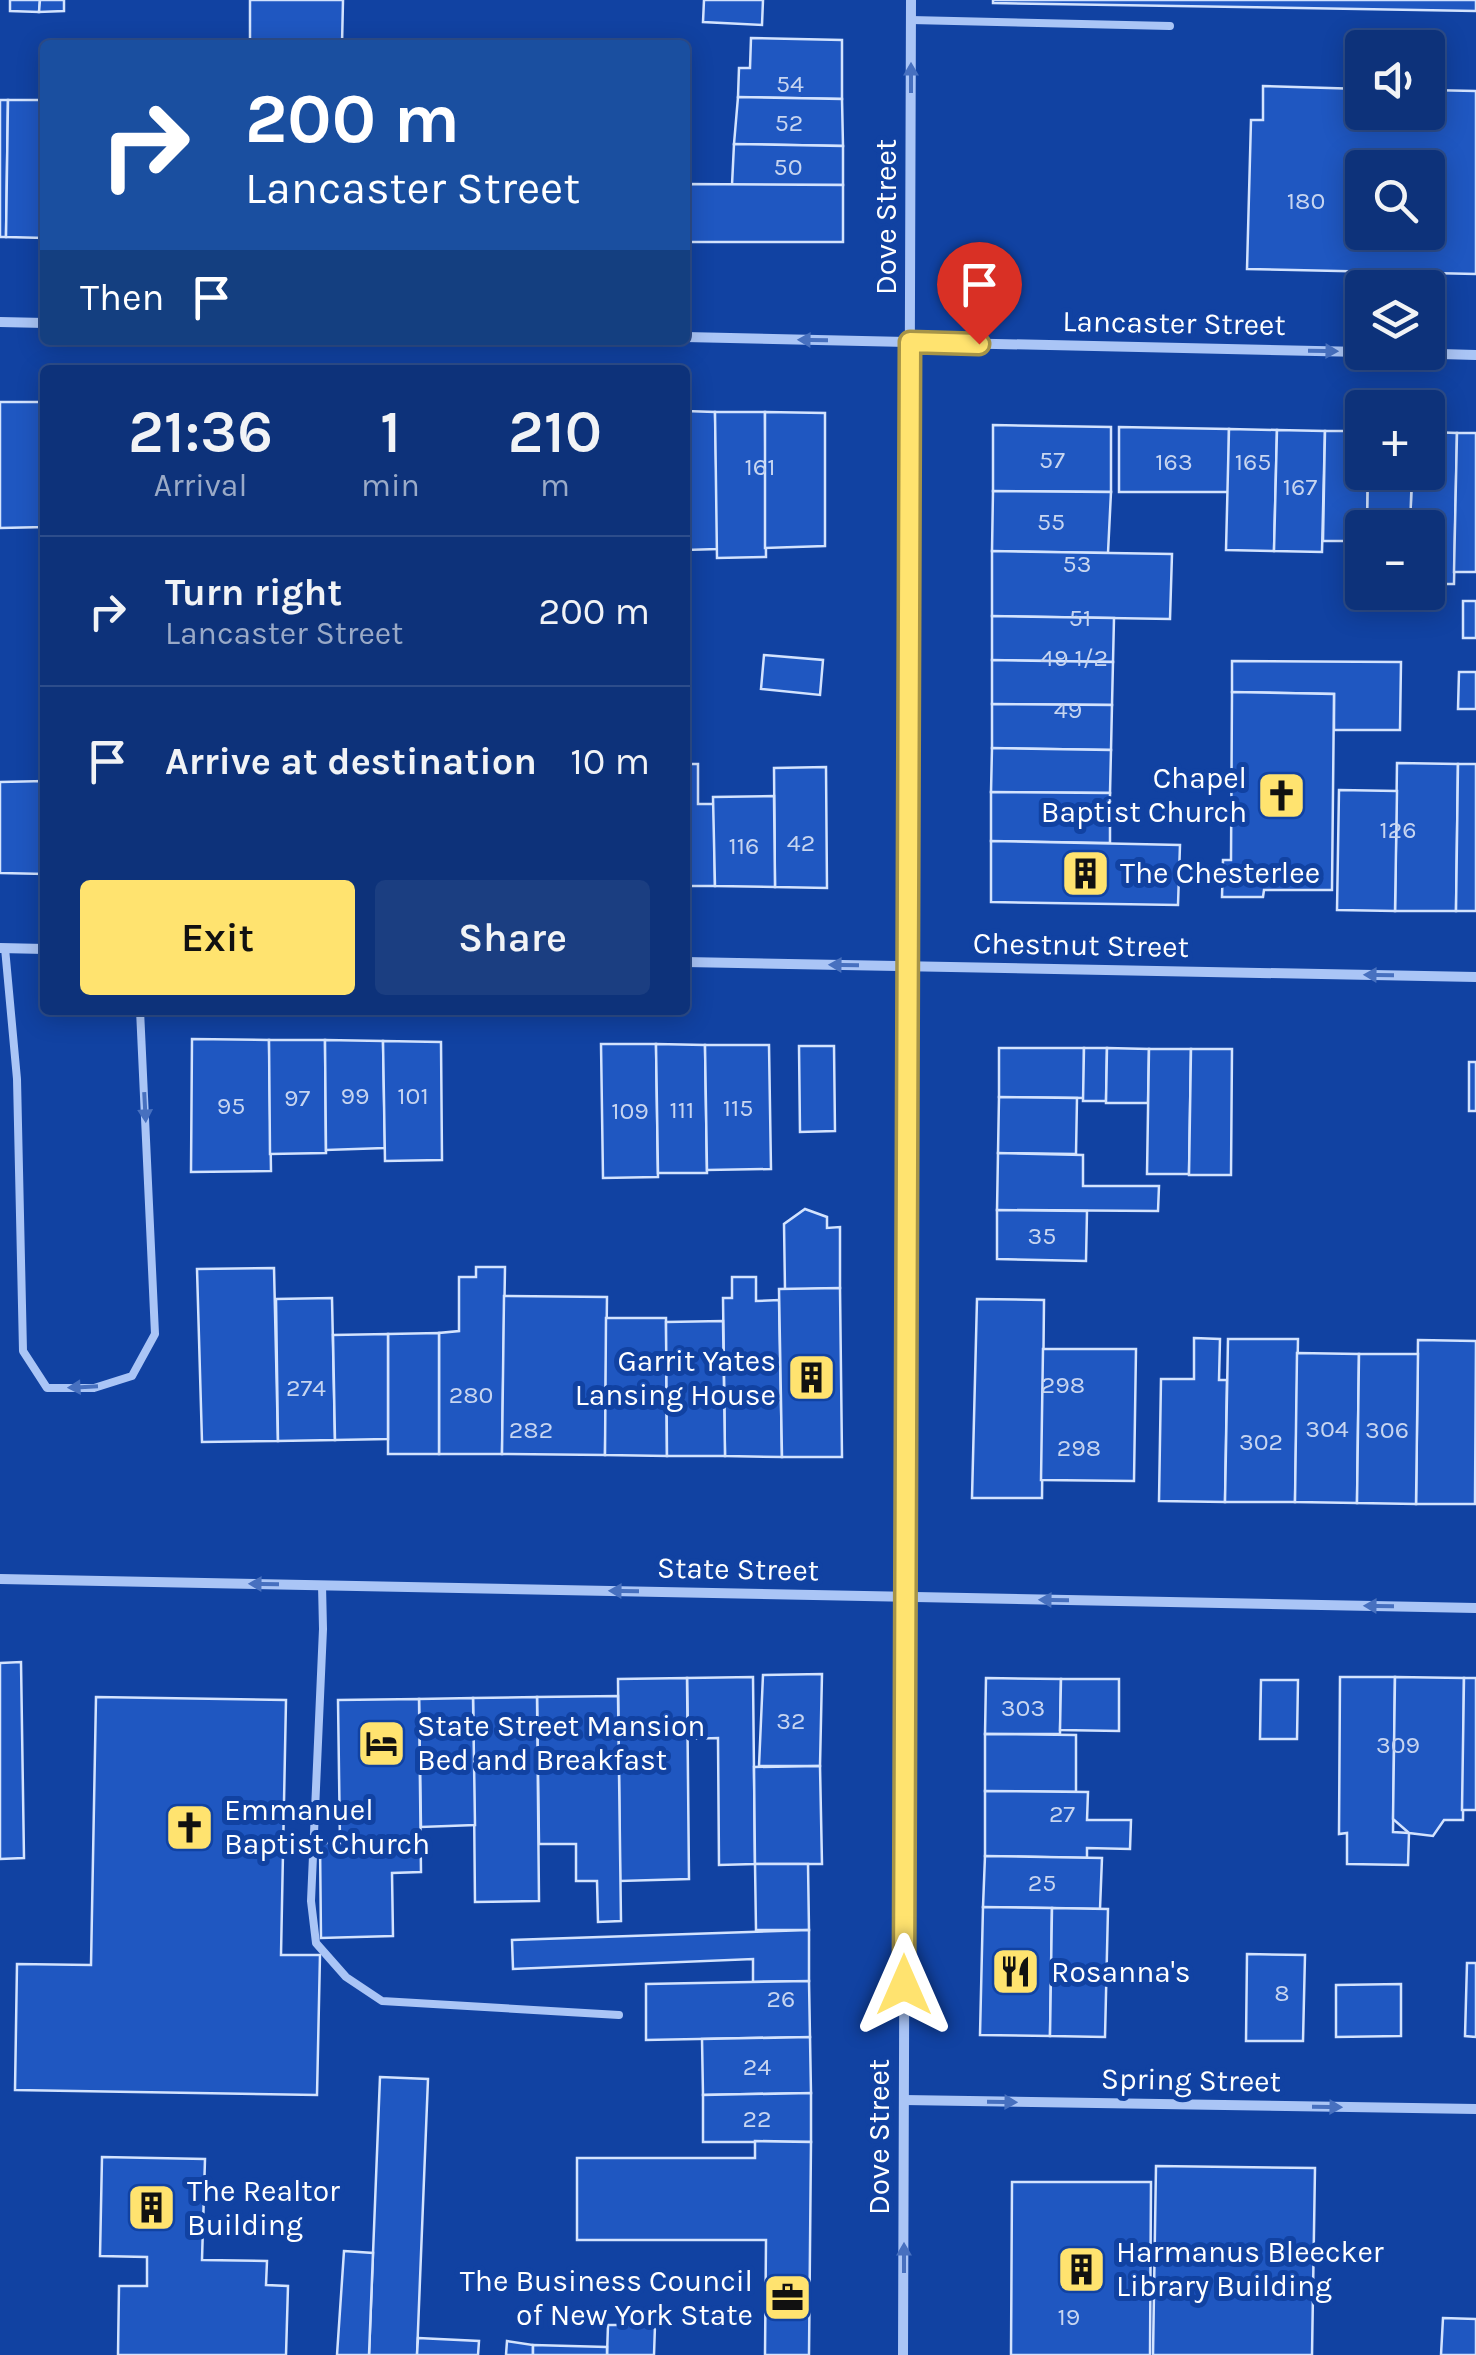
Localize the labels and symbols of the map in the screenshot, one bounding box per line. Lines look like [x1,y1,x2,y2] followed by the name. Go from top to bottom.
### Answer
[903,61,919,93] one-way arrow
[776,69,804,98] house number: 54
[775,108,803,137] house number: 52
[868,139,904,295] street label: Dove Street
[774,152,802,181] house number: 50
[1287,186,1325,215] house number: 180
[937,242,1022,345] pin
[1062,303,1286,343] street label: Lancaster Street
[796,331,828,347] one-way arrow
[1307,344,1339,360] one-way arrow
[1039,445,1065,474] house number: 57
[1155,447,1193,476] house number: 163
[1235,447,1271,476] house number: 165
[745,452,775,481] house number: 161
[1283,472,1317,501] house number: 167
[1037,507,1065,536] house number: 55
[1063,549,1091,578] house number: 53
[1069,603,1091,632] house number: 51
[1040,643,1108,672] house number: 49 1/2
[1054,695,1082,724] house number: 49
[1041,760,1247,830] place label: Chapel Baptist Church
[1256,769,1308,821] church icon: Chapel Baptist Church
[1379,815,1417,844] house number: 126
[787,828,815,857] house number: 42
[729,831,759,860] house number: 116
[1059,847,1111,899] building icon: The Chesterlee
[1120,855,1320,891] place label: The Chesterlee
[973,925,1189,965] street label: Chestnut Street
[827,956,859,972] one-way arrow
[1362,967,1394,983] one-way arrow
[340,1081,370,1110] house number: 99
[397,1081,429,1110] house number: 101
[284,1083,310,1112] house number: 97
[217,1091,245,1120] house number: 95
[137,1092,153,1124] one-way arrow
[723,1093,753,1122] house number: 115
[670,1095,694,1124] house number: 111
[611,1096,649,1125] house number: 109
[1028,1221,1056,1250] house number: 35
[575,1343,776,1413] place label: Garrit Yates Lansing House
[785,1352,837,1404] building icon: Garrit Yates Lansing House
[1041,1370,1085,1399] house number: 298
[286,1373,326,1402] house number: 274
[67,1379,99,1395] one-way arrow
[449,1380,493,1409] house number: 280
[1305,1414,1349,1443] house number: 304
[509,1415,553,1444] house number: 282
[1365,1415,1409,1444] house number: 306
[1239,1427,1283,1456] house number: 302
[1057,1433,1101,1462] house number: 298
[657,1550,819,1588] street label: State Street
[247,1576,279,1592] one-way arrow
[607,1583,639,1599] one-way arrow
[1037,1592,1069,1608] one-way arrow
[1362,1598,1394,1614] one-way arrow
[1001,1693,1045,1722] house number: 303
[776,1706,806,1735] house number: 32
[417,1708,705,1778] place label: State Street Mansion Bed and Breakfast
[356,1717,408,1769] hotel icon: State Street Mansion Bed and Breakfast
[1376,1730,1420,1759] house number: 309
[224,1792,430,1862] place label: Emmanuel Baptist Church
[1049,1799,1075,1828] house number: 27
[163,1801,215,1853] church icon: Emmanuel Baptist Church
[1028,1868,1056,1897] house number: 25
[852,1933,956,2037] position arrow
[990,1946,1042,1998] restaurant icon: Rosanna's
[1051,1954,1191,1990] place label: Rosanna's
[1274,1978,1290,2007] house number: 8
[767,1984,795,2013] house number: 26
[743,2052,771,2081] house number: 24
[861,2059,897,2215] street label: Dove Street
[1101,2060,1281,2100] street label: Spring Street
[986,2094,1018,2110] one-way arrow
[1311,2099,1343,2115] one-way arrow
[743,2104,771,2133] house number: 22
[187,2173,340,2243] place label: The Realtor Building
[126,2182,178,2234] building icon: The Realtor Building
[1116,2234,1384,2304] place label: Harmanus Bleecker Library Building
[896,2241,912,2273] one-way arrow
[1055,2243,1107,2295] building icon: Harmanus Bleecker Library Building
[460,2263,753,2333] place label: The Business Council of New York State
[762,2272,814,2324] office icon: The Business Council of New York State
[1058,2302,1080,2331] house number: 19

